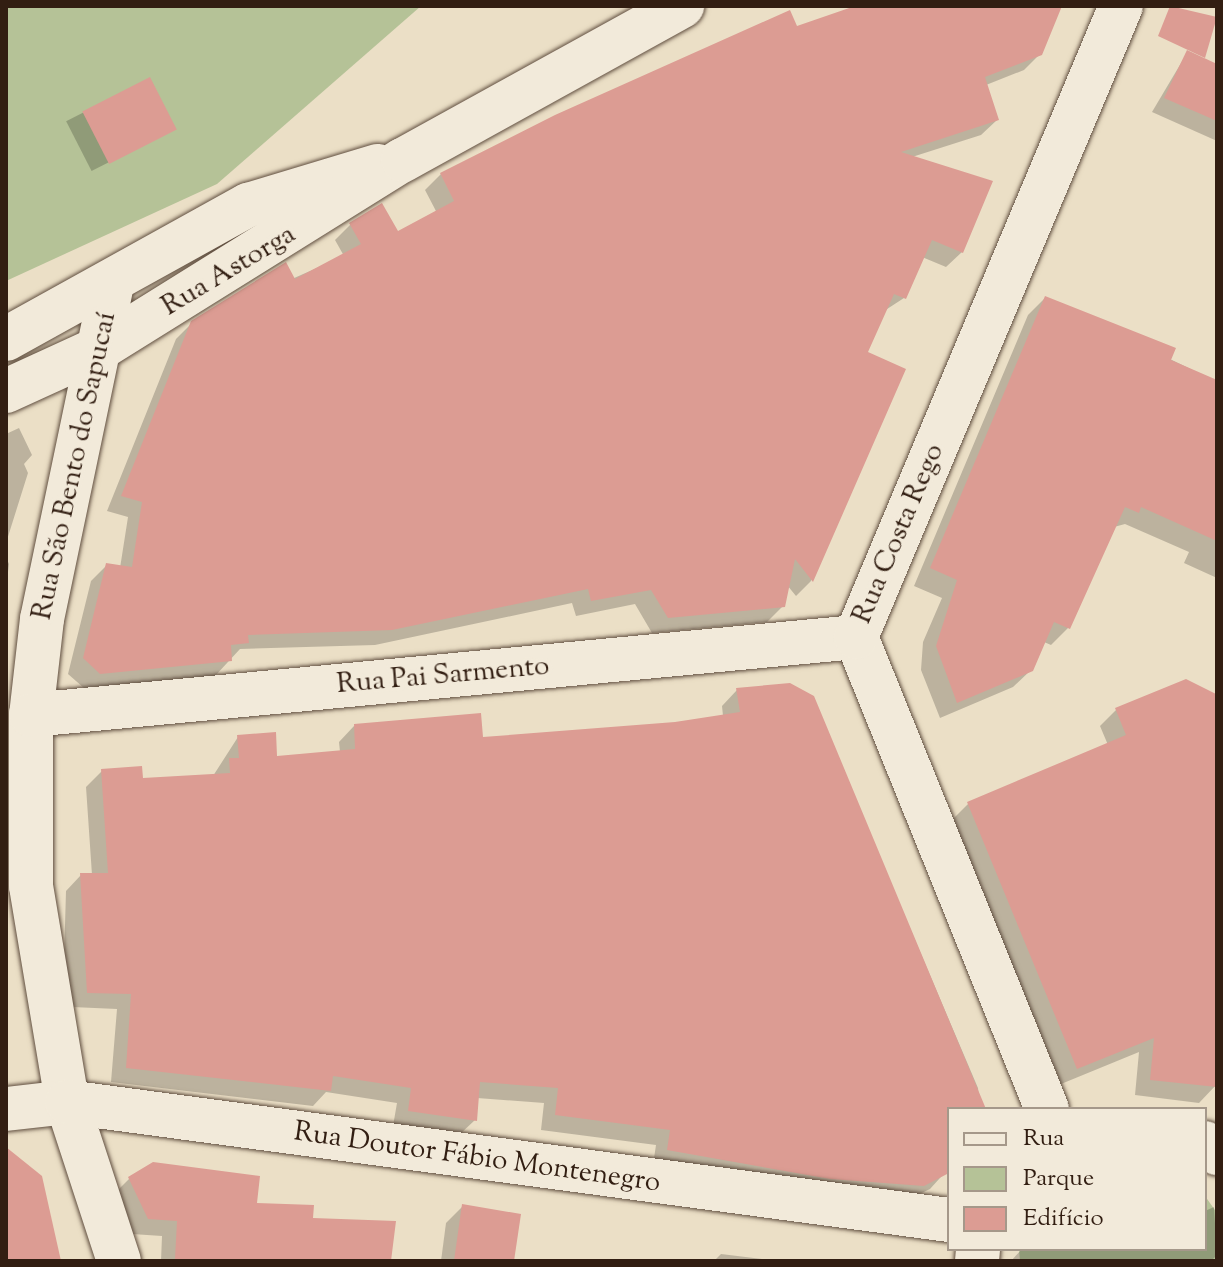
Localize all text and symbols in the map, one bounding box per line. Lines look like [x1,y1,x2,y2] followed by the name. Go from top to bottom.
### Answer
[156,218,302,324] street label: Rua Astorga
[26,309,124,623] street label: Rua São Bento do Sapucaí
[846,439,952,629] street label: Rua Costa Rego
[335,650,551,702] street label: Rua Pai Sarmento
[947,1107,1207,1251] legend
[292,1116,662,1200] street label: Rua Doutor Fábio Montenegro
[1023,1122,1064,1156] text: Rua
[1023,1162,1094,1196] text: Parque
[1023,1202,1104,1236] text: Edifício

